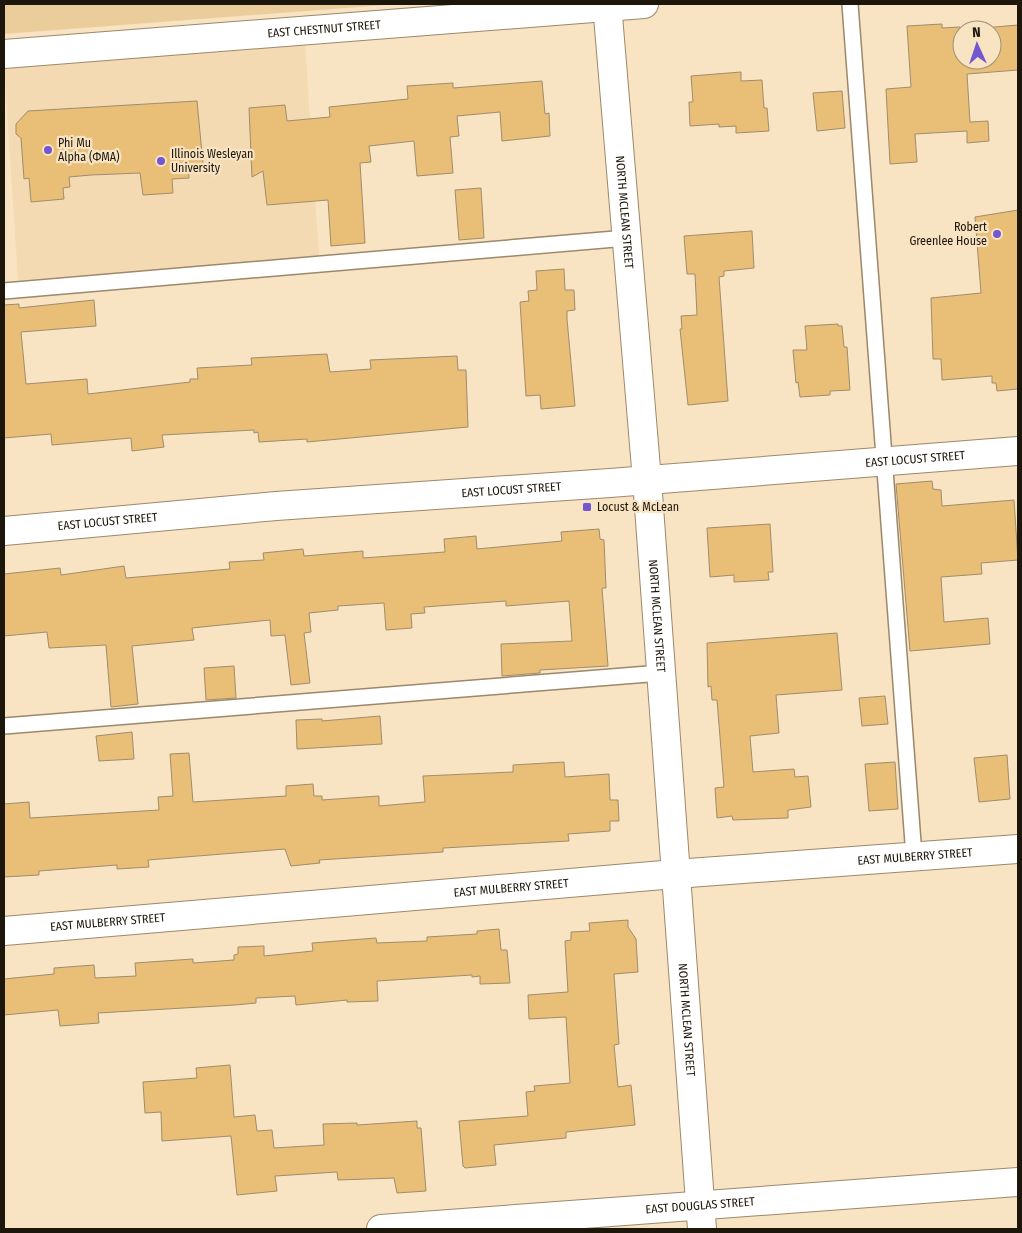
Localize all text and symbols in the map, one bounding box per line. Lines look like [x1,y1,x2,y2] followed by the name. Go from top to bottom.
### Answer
[267,18,382,40] street label: EAST CHESTNUT STREET
[952,20,1002,70] north arrow
[972,24,981,41] text: N
[58,136,120,164] place label: Phi Mu Alpha (ΦΜΑ)
[42,144,54,156] marker: Phi Mu Alpha (ΦΜΑ)
[171,147,253,175] place label: Illinois Wesleyan University
[155,155,167,167] marker: Illinois Wesleyan University
[613,155,636,270] street label: NORTH MCLEAN STREET
[909,220,987,248] place label: Robert Greenlee House
[991,228,1003,240] marker: Robert Greenlee House
[865,448,966,470] street label: EAST LOCUST STREET
[461,479,562,500] street label: EAST LOCUST STREET
[597,500,679,514] place label: Locust & McLean
[581,501,593,513] marker: Locust & McLean
[57,510,158,533] street label: EAST LOCUST STREET
[646,559,668,673] street label: NORTH MCLEAN STREET
[857,845,973,868] street label: EAST MULBERRY STREET
[453,876,570,900] street label: EAST MULBERRY STREET
[50,910,166,934] street label: EAST MULBERRY STREET
[676,963,698,1077] street label: NORTH MCLEAN STREET
[645,1194,756,1216] street label: EAST DOUGLAS STREET

